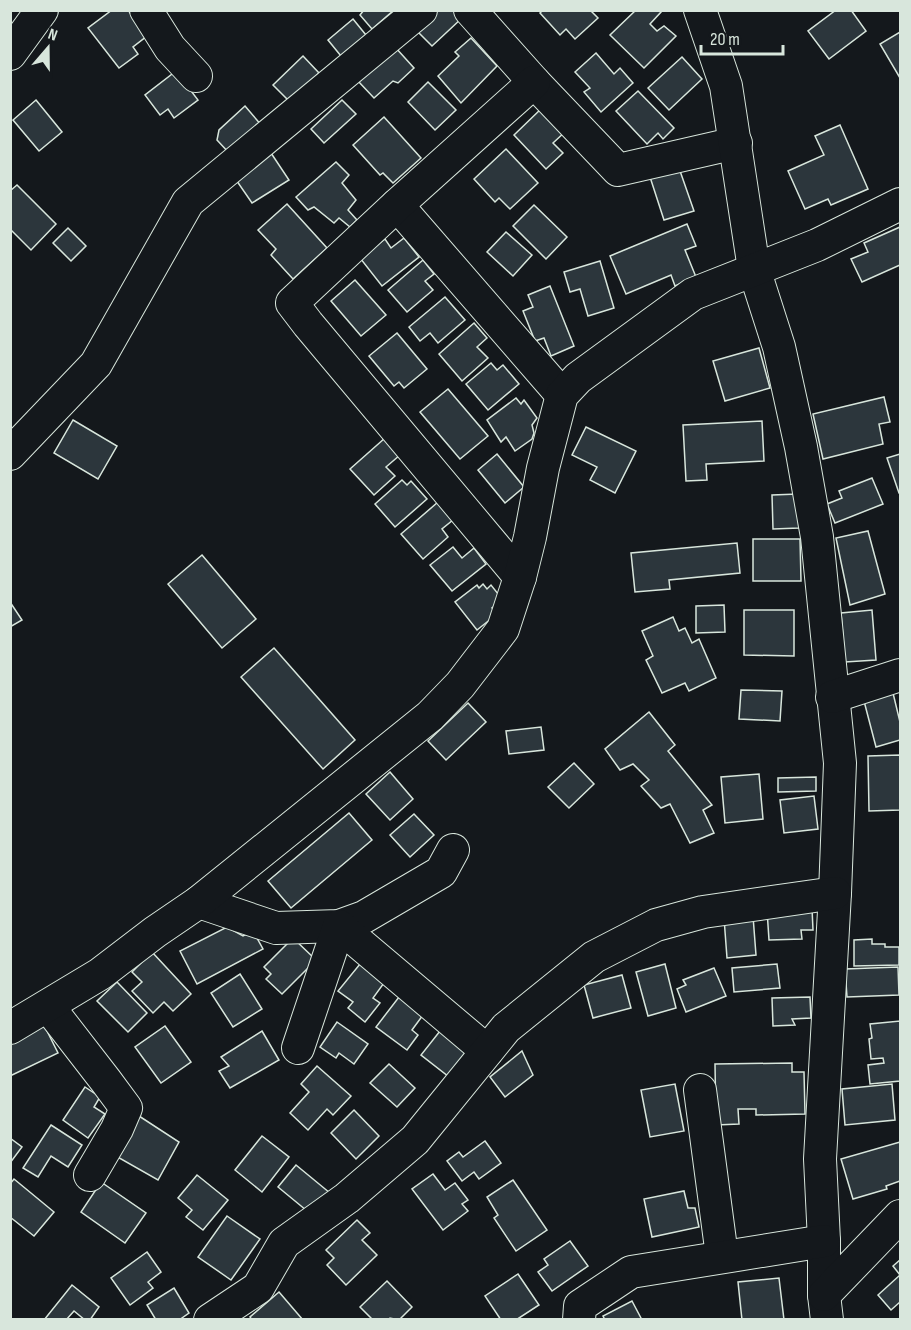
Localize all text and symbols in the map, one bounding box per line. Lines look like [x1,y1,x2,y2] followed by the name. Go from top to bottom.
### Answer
[18,18,78,78] north arrow
[701,18,784,56] scale bar
[45,25,60,46] text: N
[710,29,740,50] text: 20 m

